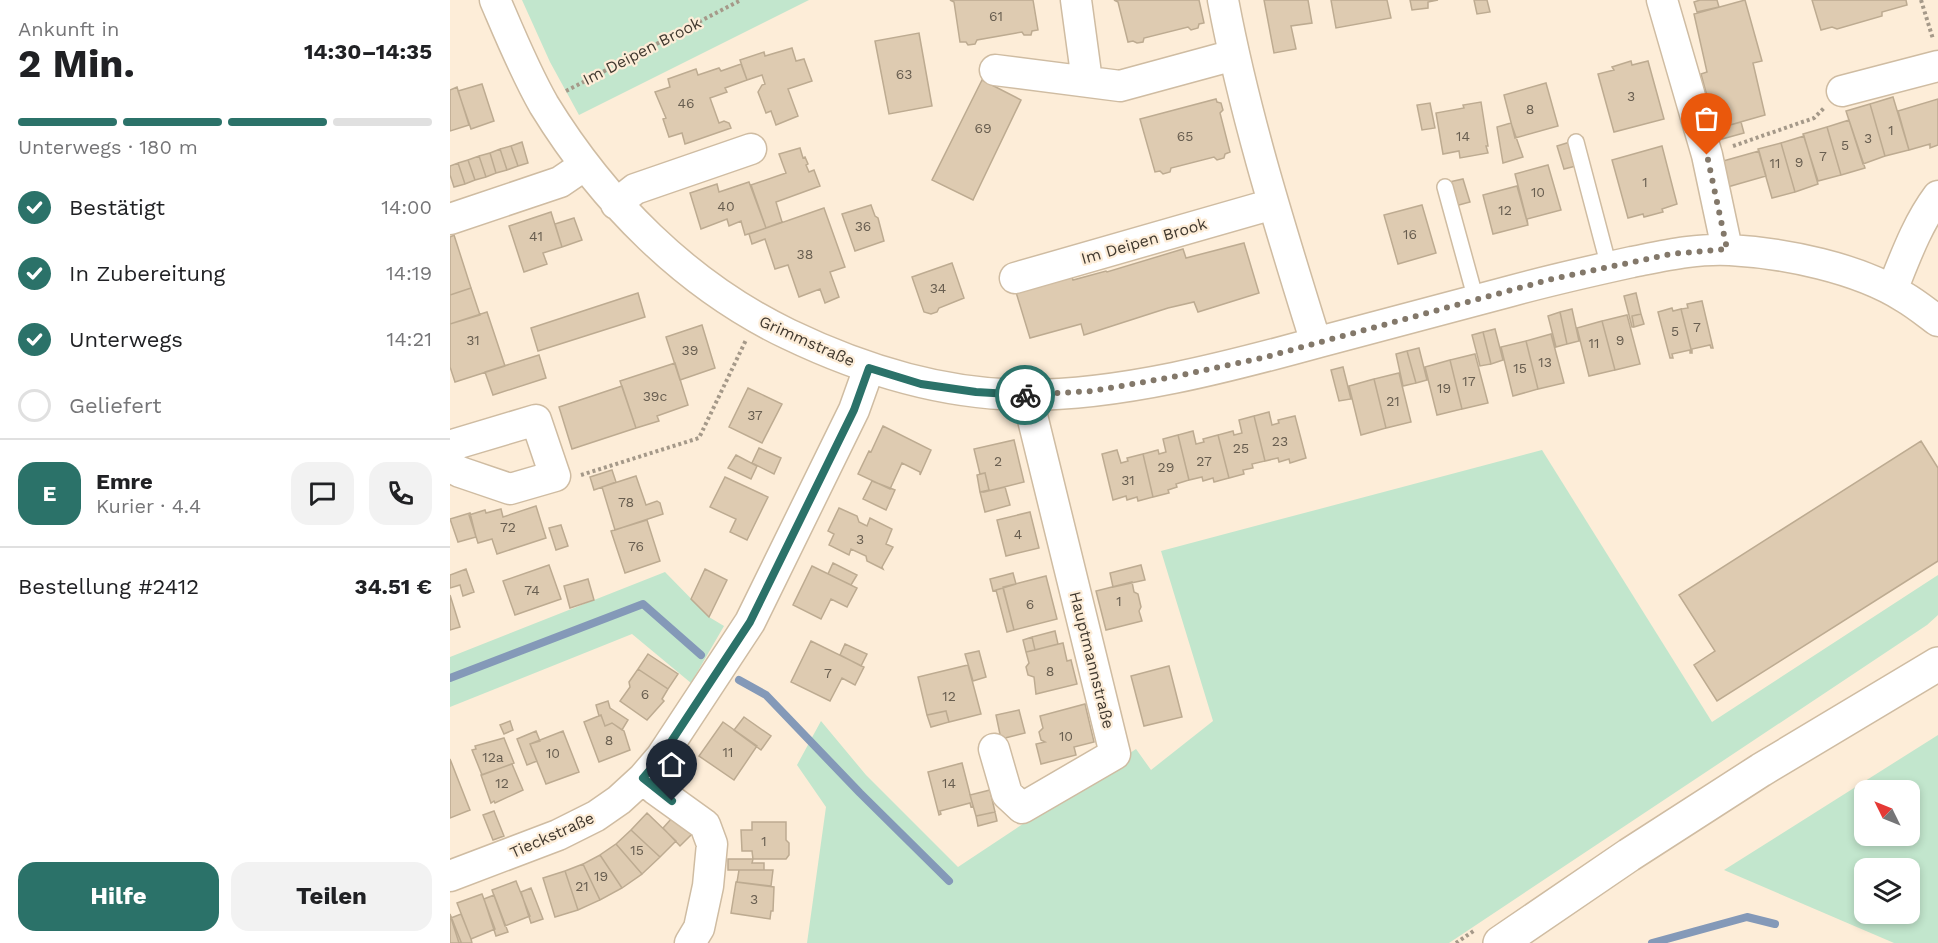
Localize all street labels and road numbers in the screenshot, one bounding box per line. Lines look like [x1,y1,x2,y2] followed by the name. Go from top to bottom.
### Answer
[580,13,704,89] street label: Im Deipen Brook
[1079,214,1209,268] street label: Im Deipen Brook
[756,311,858,371] street label: Grimmstraße
[1066,589,1118,731] street label: Hauptmannstraße
[507,808,597,862] street label: Tieckstraße

